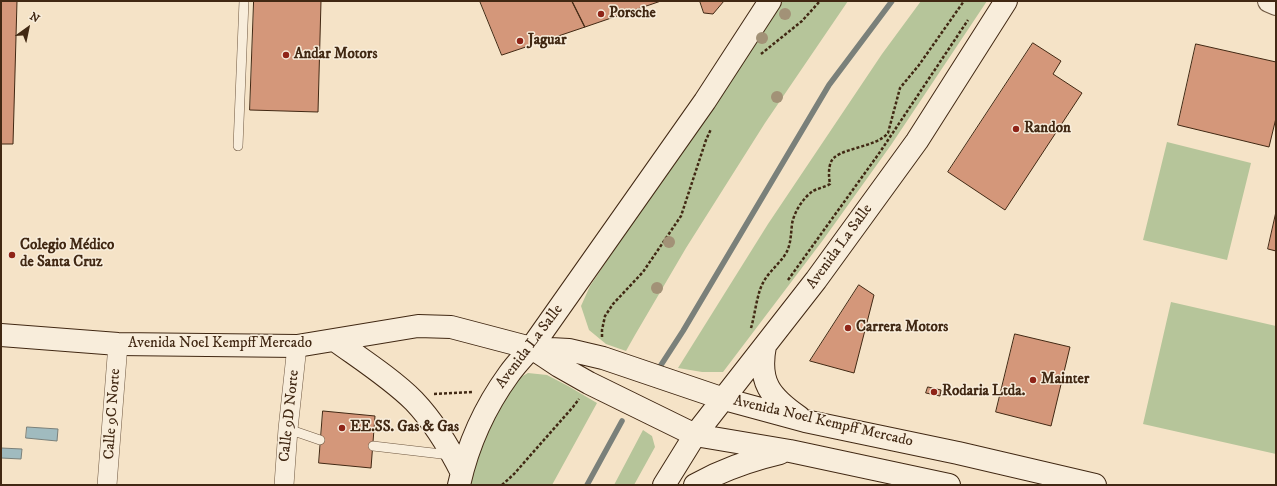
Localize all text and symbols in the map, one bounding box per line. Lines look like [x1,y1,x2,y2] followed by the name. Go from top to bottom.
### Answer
[609,5,656,23] place label: Porsche
[8,8,48,48] north arrow
[596,9,606,19] marker: Porsche
[27,10,42,26] text: N
[528,32,567,50] place label: Jaguar
[515,36,525,46] marker: Jaguar
[294,46,377,64] place label: Andar Motors
[281,50,291,60] marker: Andar Motors
[1024,120,1071,138] place label: Randon
[1011,124,1021,134] marker: Randon
[803,201,877,293] street label: Avenida La Salle
[20,237,114,272] place label: Colegio Médico de Santa Cruz
[7,250,17,260] marker: Colegio Médico de Santa Cruz
[493,301,567,393] street label: Avenida La Salle
[856,319,948,337] place label: Carrera Motors
[843,323,853,333] marker: Carrera Motors
[128,335,312,353] street label: Avenida Noel Kempff Mercado
[101,368,125,460] street label: Calle 9C Norte
[276,369,304,463] street label: Calle 9D Norte
[1041,371,1089,389] place label: Mainter
[1028,375,1038,385] marker: Mainter
[942,383,1025,401] place label: Rodaria Ltda.
[929,387,939,397] marker: Rodaria Ltda.
[731,393,915,451] street label: Avenida Noel Kempff Mercado
[350,419,459,437] place label: EE.SS. Gas & Gas
[337,423,347,433] marker: EE.SS. Gas & Gas

